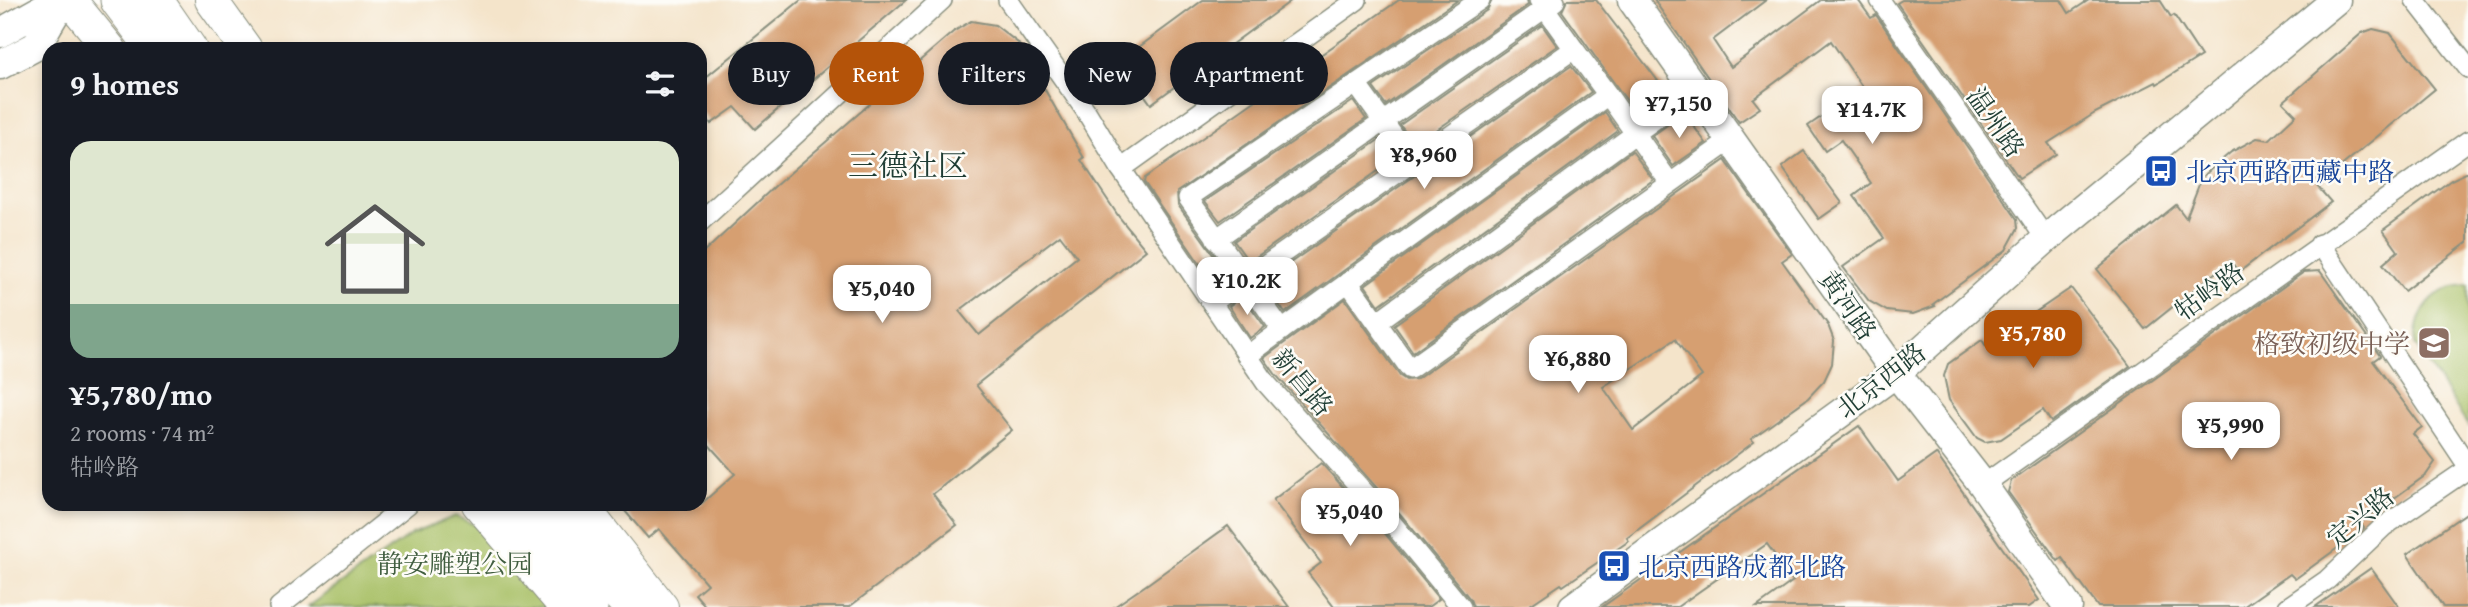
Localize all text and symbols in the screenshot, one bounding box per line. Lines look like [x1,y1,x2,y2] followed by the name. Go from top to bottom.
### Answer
[728,42,815,105] chip: Buy
[829,42,924,105] chip: Rent
[938,42,1050,105] chip: Filters
[1064,42,1156,105] chip: New
[1170,42,1328,105] chip: Apartment
[70,62,179,106] text: 9 homes
[641,65,679,103] icon: filters
[1958,79,2034,165] street label: 温州路
[1622,80,1736,140] pin: ¥7,150
[1646,86,1712,119] text: ¥7,150
[1815,86,1929,146] pin: ¥14.7K
[1838,92,1906,125] text: ¥14.7K
[1367,132,1481,191] pin: ¥8,960
[1391,137,1457,170] text: ¥8,960
[848,143,968,187] district label: 三德社区
[2142,152,2180,190] bus stop icon: 北京西路西藏中路
[2186,152,2394,191] place label: 北京西路西藏中路
[312,186,438,312] icon: home
[2166,252,2252,330] street label: 牯岭路
[1190,258,1304,317] pin: ¥10.2K
[1810,262,1886,348] street label: 黄河路
[1213,263,1281,296] text: ¥10.2K
[825,266,939,325] pin: ¥5,040
[849,271,915,304] text: ¥5,040
[1976,310,2090,370] pin: ¥5,780
[2000,316,2066,349] text: ¥5,780
[2254,324,2410,363] place label: 格致初级中学
[2415,324,2453,362] school or university icon: 格致初级中学
[1828,333,1934,427] street label: 北京西路
[1521,336,1635,395] pin: ¥6,880
[1263,340,1343,424] street label: 新昌路
[1545,341,1611,374] text: ¥6,880
[70,372,212,416] text: ¥5,780/mo
[2174,402,2288,462] pin: ¥5,990
[2198,408,2264,441] text: ¥5,990
[70,416,214,449] text: 2 rooms · 74 m²
[70,450,139,483] text: 牯岭路
[2318,477,2402,557] street label: 定兴路
[1293,489,1407,548] pin: ¥5,040
[1317,494,1383,527] text: ¥5,040
[377,544,533,583] park label: 静安雕塑公园
[1595,547,1633,585] bus stop icon: 北京西路成都北路
[1638,547,1846,586] place label: 北京西路成都北路

